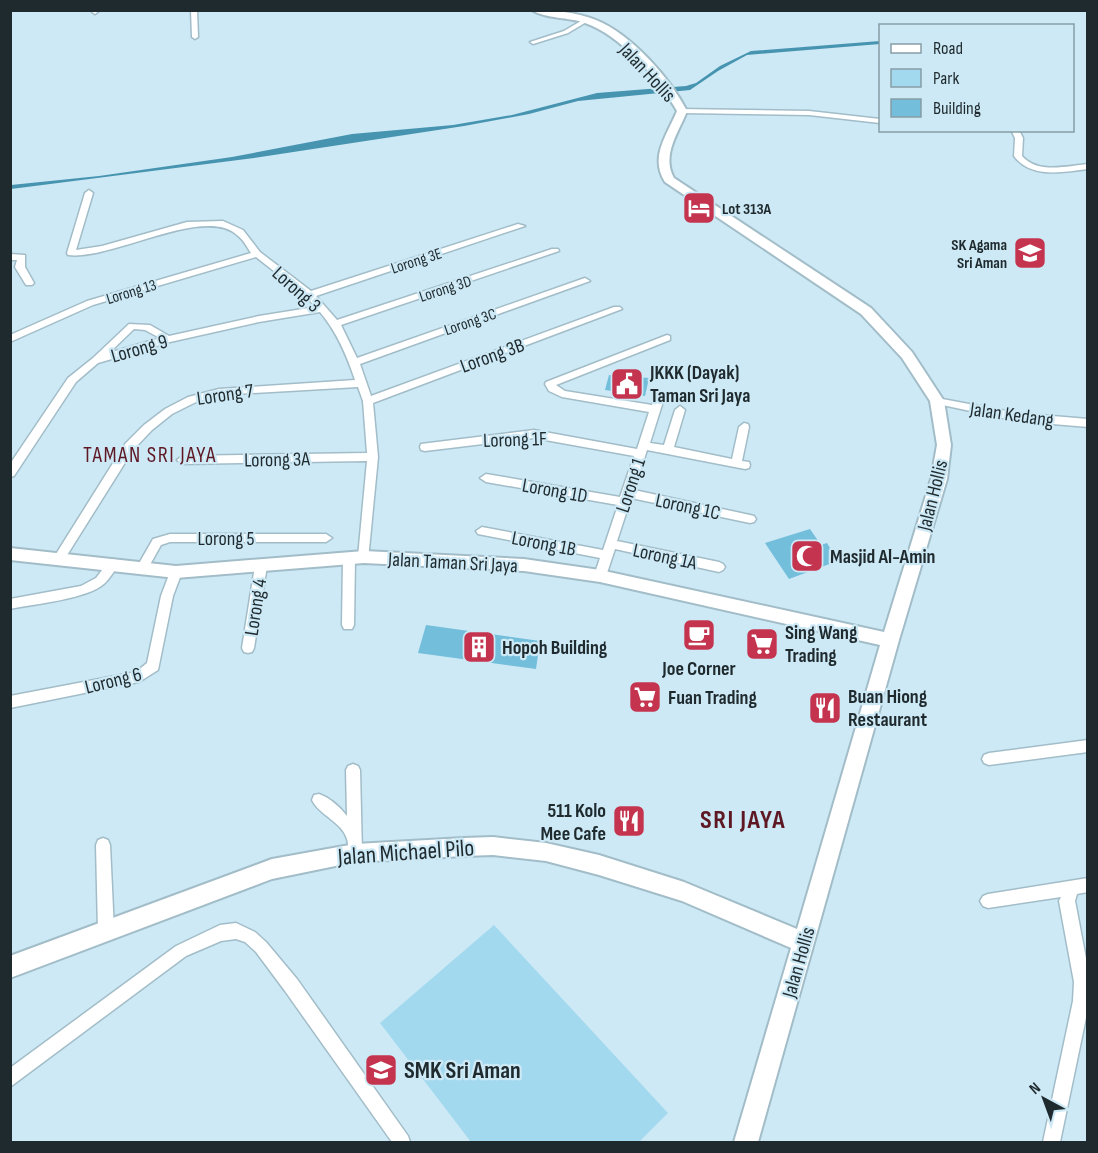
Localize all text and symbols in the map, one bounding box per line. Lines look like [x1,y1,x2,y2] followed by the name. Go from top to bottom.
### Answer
[879,24,1074,132] legend
[613,37,681,107] street label: Jalan Hollis
[933,38,963,59] text: Road
[933,68,959,89] text: Park
[933,98,981,119] text: Building
[681,190,717,226] hotel icon: Lot 313A
[722,200,772,219] place label: Lot 313A
[1012,235,1048,271] school or university icon: SK Agama Sri Aman
[951,236,1007,273] place label: SK Agama Sri Aman
[389,244,444,279] street label: Lorong 3E
[267,262,326,318] street label: Lorong 3
[417,272,474,307] street label: Lorong 3D
[104,276,159,309] street label: Lorong 13
[442,305,499,340] street label: Lorong 3C
[108,329,170,368] street label: Lorong 9
[457,333,528,379] street label: Lorong 3B
[649,361,750,408] place label: JKKK (Dayak) Taman Sri Jaya
[609,366,645,402] public building icon: JKKK (Dayak) Taman Sri Jaya
[195,379,255,411] street label: Lorong 7
[967,397,1055,433] street label: Jalan Kedang
[483,427,548,453] street label: Lorong 1F
[83,442,217,469] district label: TAMAN SRI JAYA
[244,447,311,473] street label: Lorong 3A
[611,455,651,516] street label: Lorong 1
[912,457,953,534] street label: Jalan Hollis
[520,473,589,509] street label: Lorong 1D
[653,488,722,526] street label: Lorong 1C
[510,526,578,562] street label: Lorong 1B
[198,527,254,551] street label: Lorong 5
[789,538,825,574] mosque icon: Masjid Al-Amin
[631,539,699,576] street label: Lorong 1A
[830,545,935,569] place label: Masjid Al-Amin
[387,548,518,578] street label: Jalan Taman Sri Jaya
[240,577,272,637] street label: Lorong 4
[681,617,717,653] cafe icon: Joe Corner
[785,621,858,668] place label: Sing Wang Trading
[744,626,780,662] supermarket icon: Sing Wang Trading
[461,629,497,665] building icon: Hopoh Building
[502,636,608,660] place label: Hopoh Building
[661,657,736,681] place label: Joe Corner
[82,662,144,700] street label: Lorong 6
[627,679,663,715] supermarket icon: Fuan Trading
[848,685,928,732] place label: Buan Hiong Restaurant
[668,686,757,710] place label: Fuan Trading
[807,690,843,726] restaurant icon: Buan Hiong Restaurant
[540,799,606,846] place label: 511 Kolo Mee Cafe
[611,803,647,839] restaurant icon: 511 Kolo Mee Cafe
[700,805,786,836] district label: SRI JAYA
[336,833,475,872] street label: Jalan Michael Pilo
[777,924,820,1001] street label: Jalan Hollis
[363,1052,399,1088] school or university icon: SMK Sri Aman
[404,1056,521,1085] place label: SMK Sri Aman
[1014,1069,1074,1129] north arrow
[1026,1079,1045,1099] text: N

